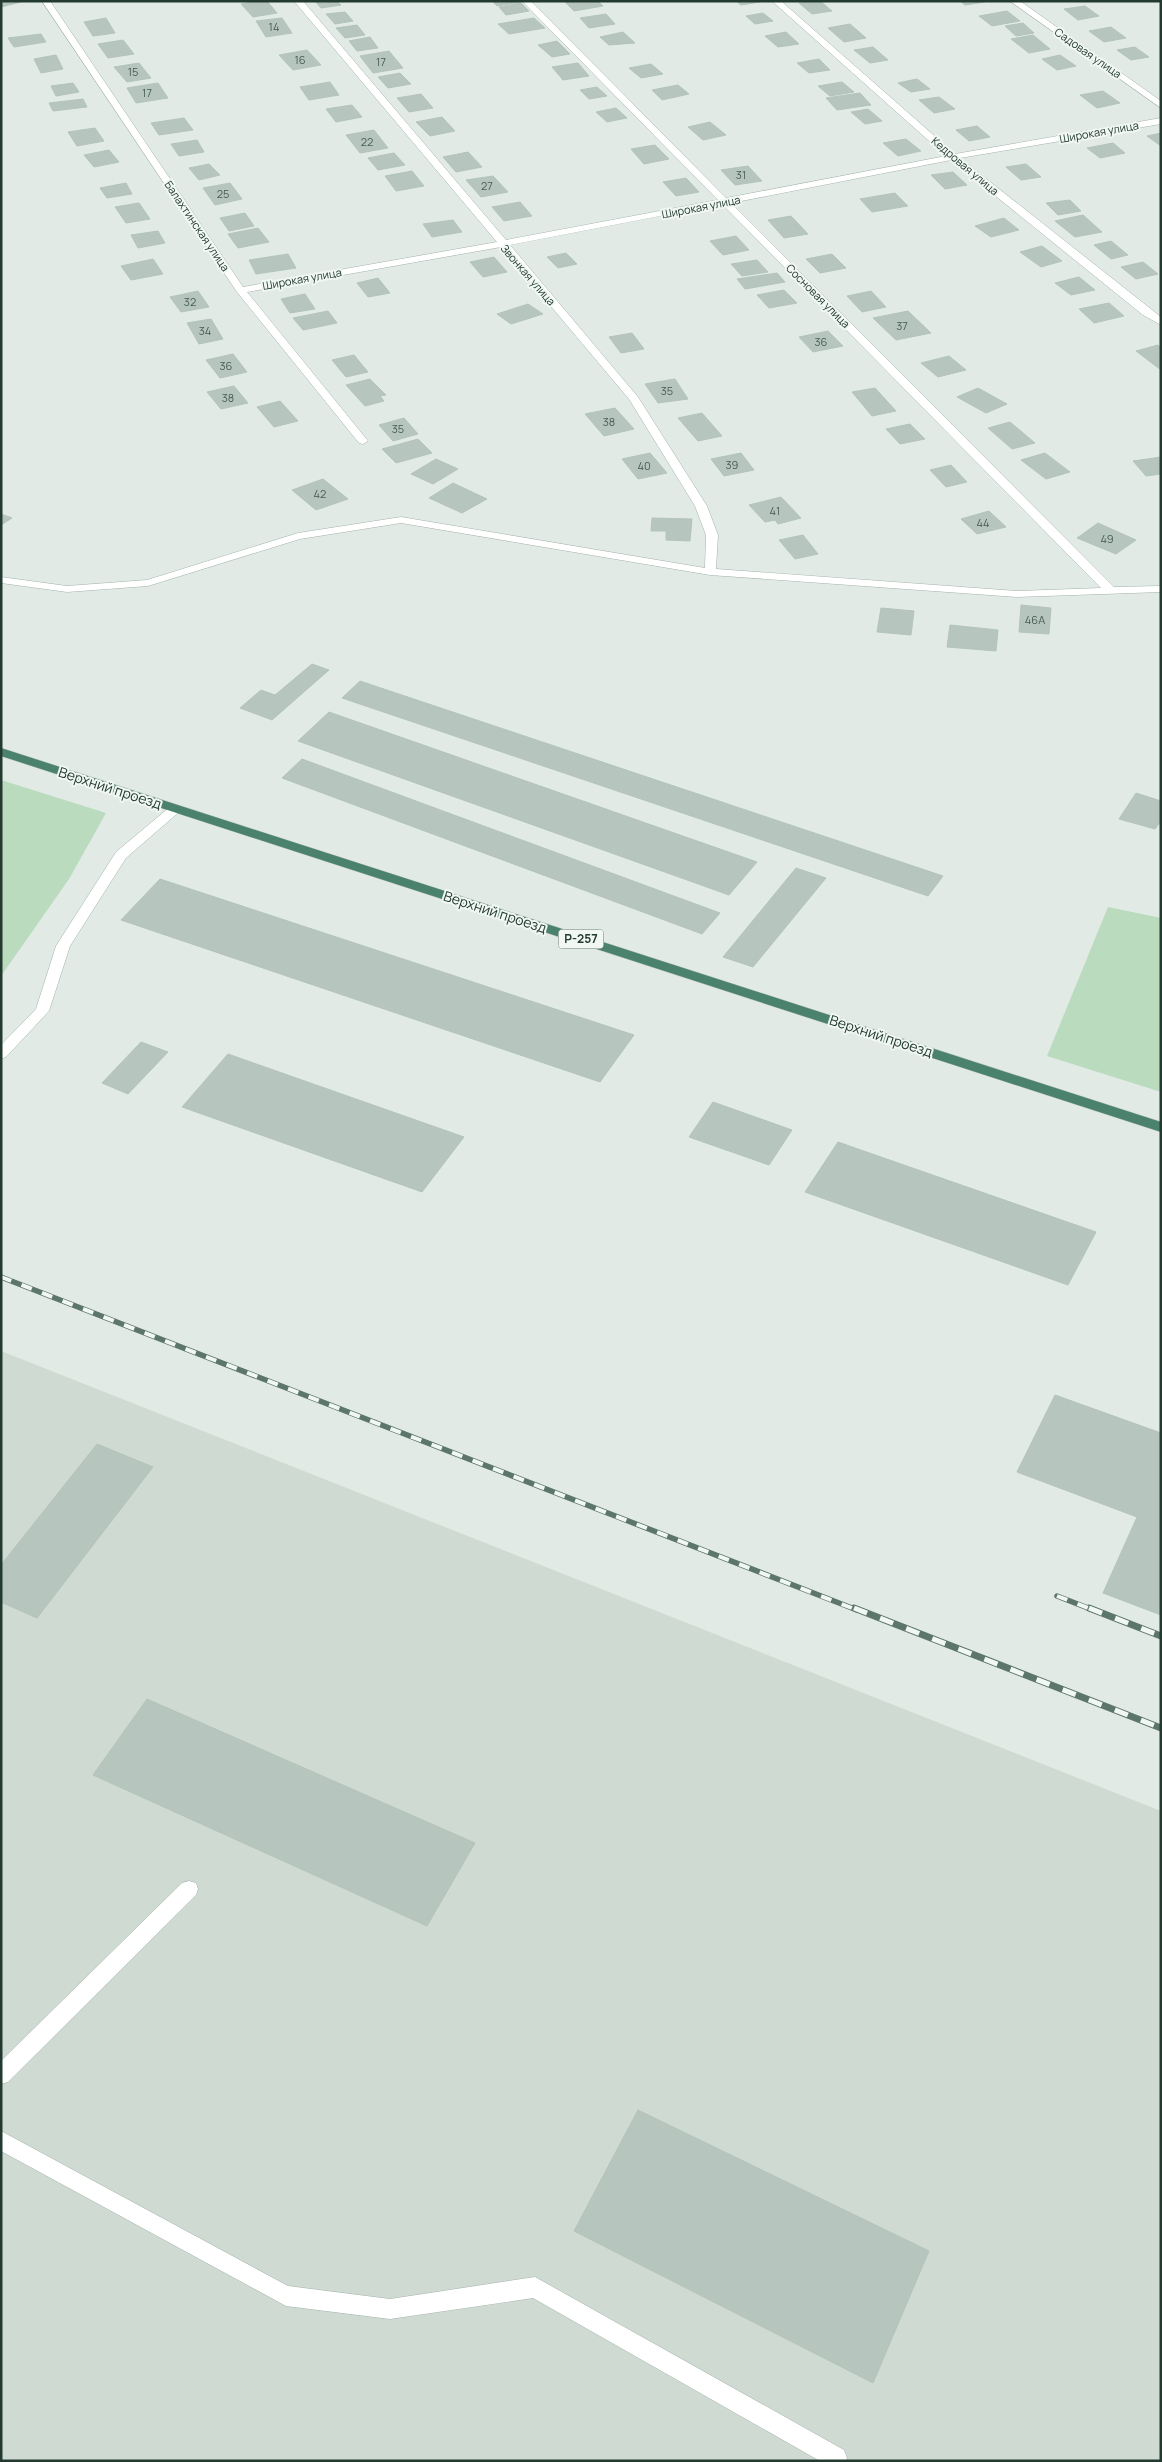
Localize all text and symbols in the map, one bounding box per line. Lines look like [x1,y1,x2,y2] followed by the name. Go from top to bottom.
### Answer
[269,19,279,34] house number: 14
[1052,24,1125,81] street label: Садовая улица
[294,52,306,67] house number: 16
[376,54,386,69] house number: 17
[128,64,138,79] house number: 15
[142,85,152,100] house number: 17
[1058,117,1140,146] street label: Широкая улица
[928,133,1002,198] street label: Кедровая улица
[361,134,373,149] house number: 22
[736,167,746,182] house number: 31
[161,177,233,274] street label: Балахтинская улица
[481,178,493,193] house number: 27
[217,186,229,201] house number: 25
[660,191,742,222] street label: Широкая улица
[498,241,559,308] street label: Звонкая улица
[783,260,854,331] street label: Сосновая улица
[261,264,343,293] street label: Широкая улица
[184,294,196,309] house number: 32
[896,318,908,333] house number: 37
[199,323,211,338] house number: 34
[815,334,828,349] house number: 36
[220,358,233,373] house number: 36
[661,383,673,398] house number: 35
[222,390,234,405] house number: 38
[603,414,615,429] house number: 38
[392,421,404,436] house number: 35
[726,457,739,472] house number: 39
[637,458,651,473] house number: 40
[314,486,326,501] house number: 42
[770,503,780,518] house number: 41
[976,515,990,530] house number: 44
[1100,531,1114,546] house number: 49
[1025,612,1045,627] house number: 46А
[56,762,164,813] street label: Верхний проезд
[441,886,549,937] street label: Верхний проезд
[558,930,604,949] road number: Р-257
[827,1010,935,1061] street label: Верхний проезд

